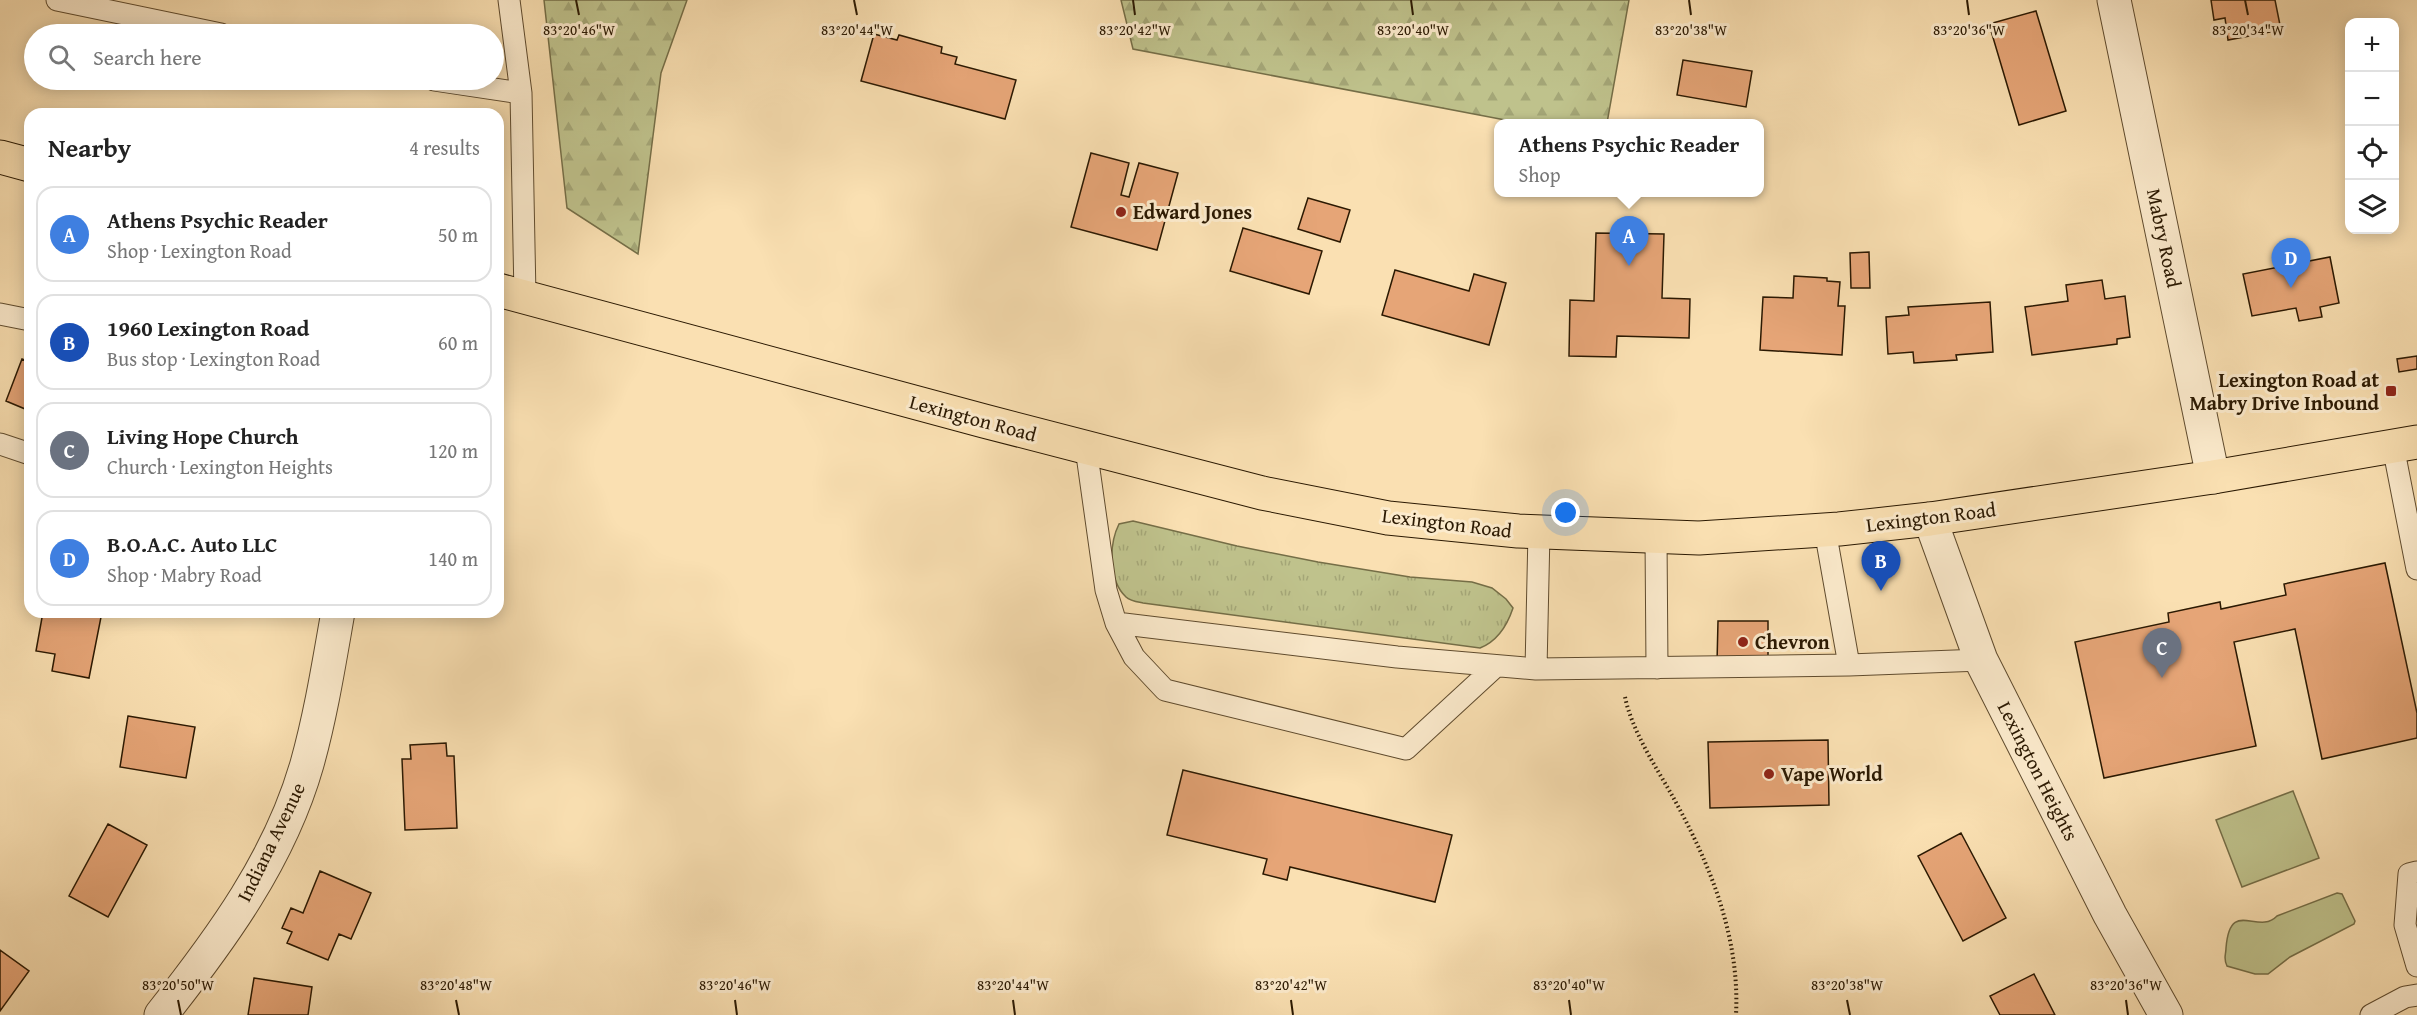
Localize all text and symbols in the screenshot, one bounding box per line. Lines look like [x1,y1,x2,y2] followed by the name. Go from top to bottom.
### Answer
[2345,18,2399,234] map controls
[2345,18,2399,72] button: +
[543,19,615,40] text: 83°20'46"W
[821,19,893,40] text: 83°20'44"W
[1099,19,1171,40] text: 83°20'42"W
[1377,19,1449,40] text: 83°20'40"W
[1655,19,1727,40] text: 83°20'38"W
[1933,19,2005,40] text: 83°20'36"W
[2212,19,2284,40] text: 83°20'34"W
[24,24,504,90] search box
[45,41,78,74] icon: search
[93,41,202,73] text: Search here
[2345,72,2399,126] button: −
[1494,119,1764,197] popup
[2345,126,2399,180] button: locate
[48,128,131,167] text: Nearby
[1519,128,1739,160] text: Athens Psychic Reader
[409,133,480,162] text: 4 results
[1519,160,1561,189] text: Shop
[2345,180,2399,234] button: layers
[2140,186,2189,290] street label: Mabry Road
[1133,197,1252,226] place label: Edward Jones
[107,204,328,236] text: Athens Psychic Reader
[1114,205,1128,219] marker: Edward Jones
[1610,216,1648,266] pin: A
[63,220,76,249] text: A
[438,220,478,249] text: 50 m
[107,236,292,265] text: Shop · Lexington Road
[2272,238,2310,288] pin: D
[107,312,309,344] text: 1960 Lexington Road
[63,328,76,357] text: B
[438,328,478,357] text: 60 m
[107,344,320,373] text: Bus stop · Lexington Road
[2189,365,2380,417] place label: Lexington Road at Mabry Drive Inbound
[2384,384,2398,398] marker: Lexington Road at Mabry Drive Inbound
[906,387,1040,449] street label: Lexington Road
[107,420,299,452] text: Living Hope Church
[64,436,75,465] text: C
[428,436,478,465] text: 120 m
[107,452,333,481] text: Church · Lexington Heights
[1864,494,1998,539] street label: Lexington Road
[1551,498,1580,527] your location
[1380,500,1514,545] street label: Lexington Road
[107,528,278,560] text: B.O.A.C. Auto LLC
[1862,542,1900,591] pin: B
[63,544,76,573] text: D
[428,544,478,573] text: 140 m
[107,560,262,589] text: Shop · Mabry Road
[1755,627,1830,656] place label: Chevron
[2142,628,2182,678] pin: C
[1736,635,1750,649] marker: Chevron
[1991,696,2086,846] street label: Lexington Heights
[1781,759,1883,788] place label: Vape World
[1762,767,1776,781] marker: Vape World
[229,777,312,906] street label: Indiana Avenue
[142,974,214,995] text: 83°20'50"W
[420,974,492,995] text: 83°20'48"W
[699,974,771,995] text: 83°20'46"W
[977,974,1049,995] text: 83°20'44"W
[1255,974,1327,995] text: 83°20'42"W
[1533,974,1605,995] text: 83°20'40"W
[1811,974,1883,995] text: 83°20'38"W
[2090,974,2162,995] text: 83°20'36"W

